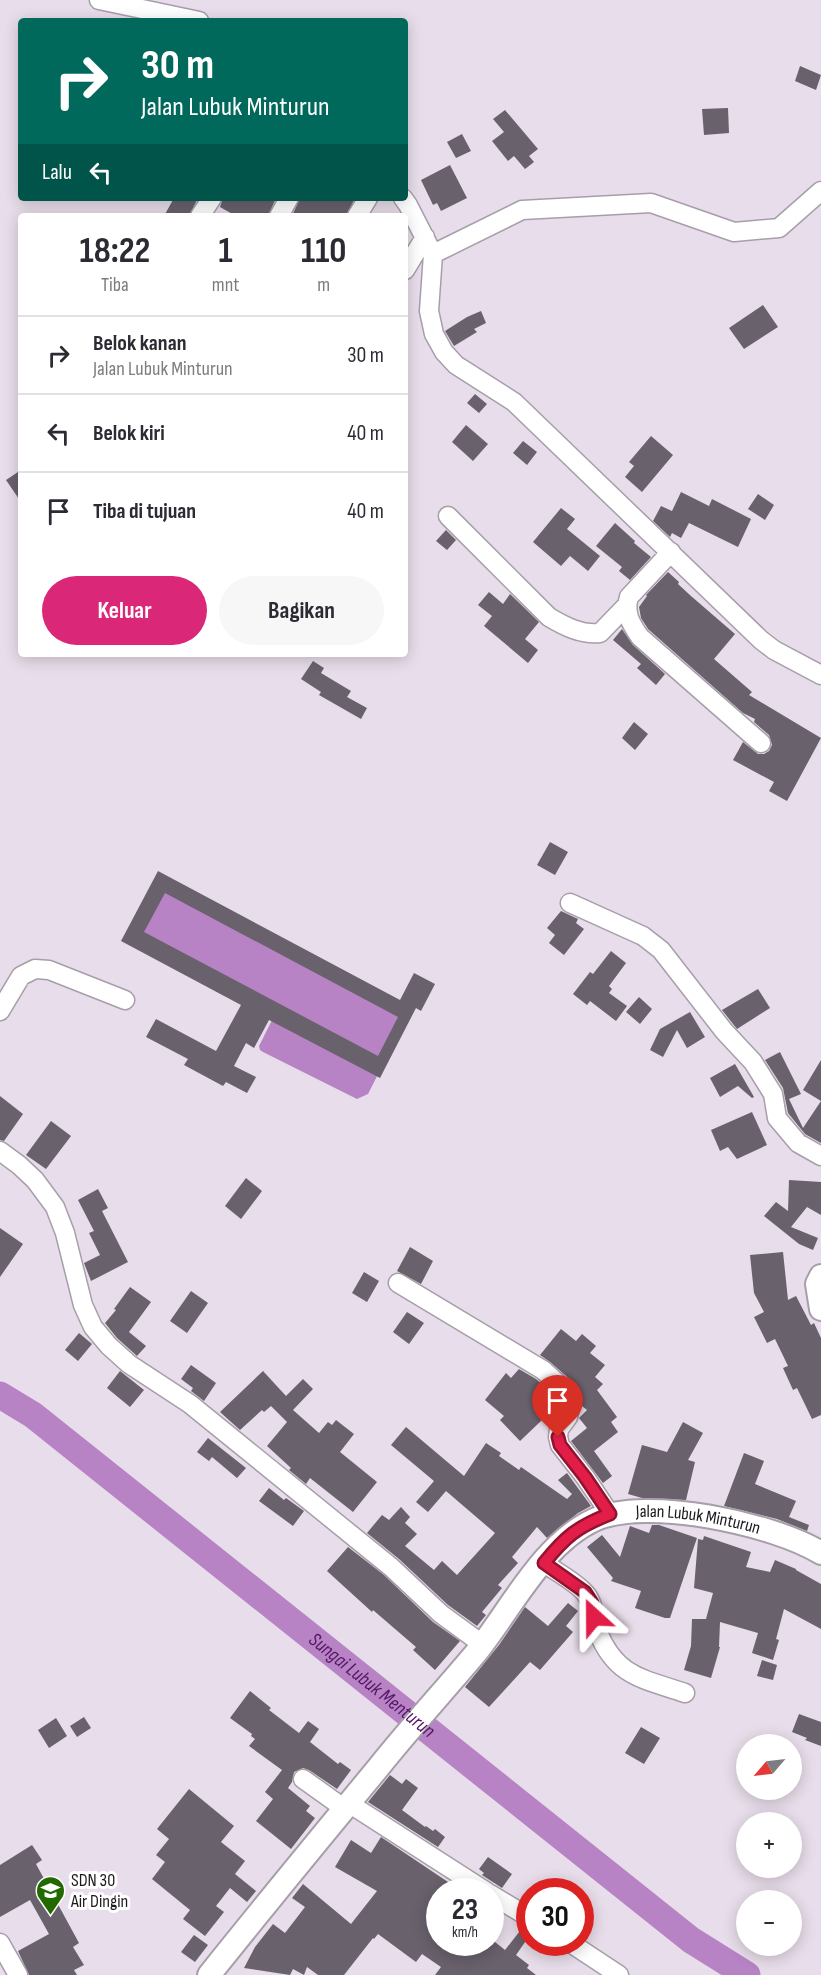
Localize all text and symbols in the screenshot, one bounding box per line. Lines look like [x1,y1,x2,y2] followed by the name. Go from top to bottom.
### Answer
[141,40,214,91] text: 30 m
[42,42,120,120] icon: right
[141,91,330,123] text: Jalan Lubuk Minturun
[84,156,117,189] icon: left
[42,159,72,186] text: Lalu
[80,230,150,273] text: 18:22
[219,230,233,273] text: 1
[301,230,346,273] text: 110
[101,273,129,297] text: Tiba
[212,273,239,297] text: mnt
[317,273,330,297] text: m
[93,330,186,357] text: Belok kanan
[42,339,75,372] icon: right
[347,342,384,369] text: 30 m
[93,357,233,381] text: Jalan Lubuk Minturun
[42,417,75,450] icon: left
[93,420,165,447] text: Belok kiri
[347,420,384,447] text: 40 m
[42,495,75,528] icon: arrive
[93,498,196,525] text: Tiba di tujuan
[347,498,384,525] text: 40 m
[42,576,207,645] button: Keluar
[219,576,384,645] button: Bagikan
[532,1375,583,1437] pin
[541,1384,574,1417] icon: arrive
[634,1500,763,1538] street label: Jalan Lubuk Minturun
[562,1585,626,1649] position arrow
[304,1628,440,1743] water label: Sungai Lubuk Menturun
[736,1734,802,1800] north arrow
[736,1734,802,1956] map controls
[736,1812,802,1878] button: +
[70,1870,128,1912] place label: SDN 30 Air Dingin
[34,1874,66,1916] school or university icon: SDN 30 Air Dingin
[516,1878,594,1956] speed limit sign: 30
[736,1890,802,1956] button: −
[452,1892,478,1928] text: 23
[452,1923,478,1942] text: km/h

